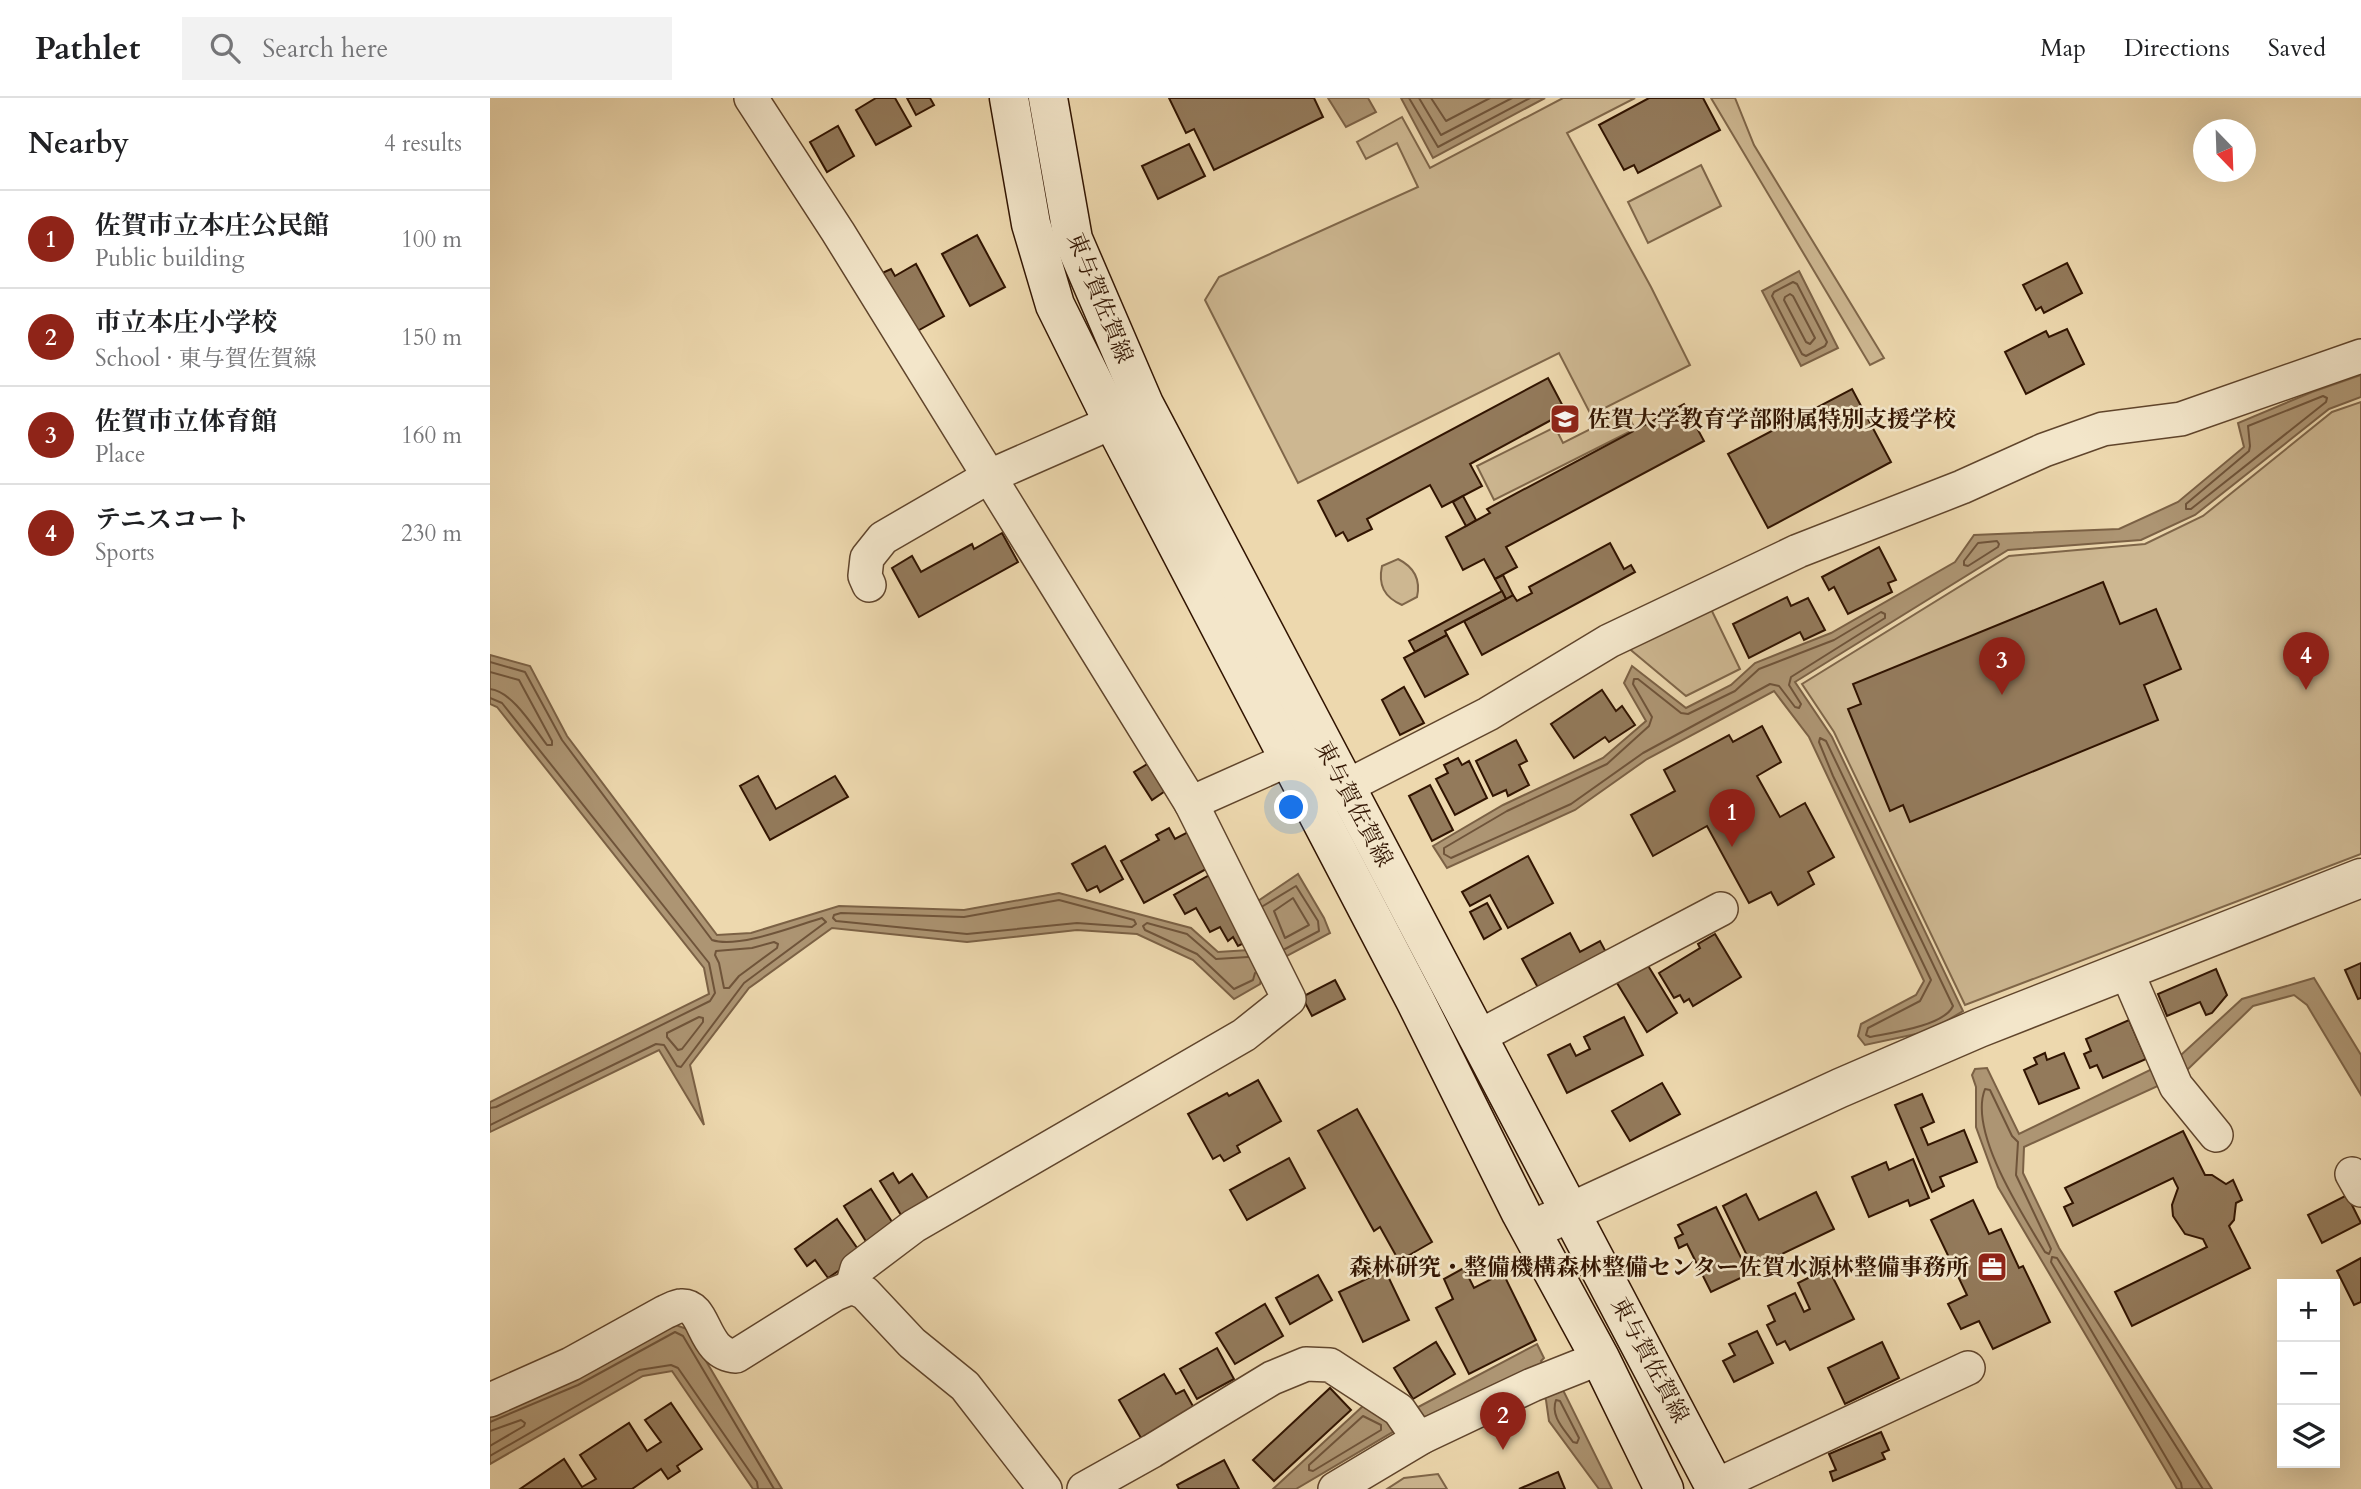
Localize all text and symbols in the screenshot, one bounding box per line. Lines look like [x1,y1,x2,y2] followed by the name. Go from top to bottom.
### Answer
[182,17,672,80] search box
[35,26,140,71] text: Pathlet
[206,29,244,67] icon: search
[262,31,388,66] text: Search here
[2040,32,2086,65] text: Map
[2124,32,2230,65] text: Directions
[2268,32,2326,65] text: Saved
[2193,119,2256,182] north arrow
[28,123,129,164] text: Nearby
[384,128,462,159] text: 4 results
[95,208,329,243] text: 佐賀市立本庄公民館
[45,224,57,255] text: 1
[401,224,462,255] text: 100 m
[1060,228,1140,368] street label: 東与賀佐賀線
[95,243,245,274] text: Public building
[95,305,277,340] text: 市立本庄小学校
[45,322,57,353] text: 2
[401,322,462,353] text: 150 m
[95,343,317,374] text: School · 東与賀佐賀線
[1548,402,1582,436] school or university icon: 佐賀大学教育学部附属特別支援学校
[95,404,277,439] text: 佐賀市立体育館
[1588,404,1956,435] place label: 佐賀大学教育学部附属特別支援学校
[45,420,57,451] text: 3
[401,420,462,451] text: 160 m
[95,439,145,470] text: Place
[95,502,250,537] text: テニスコート
[45,518,57,549] text: 4
[401,518,462,549] text: 230 m
[95,537,155,568] text: Sports
[2283,632,2329,690] pin: 4
[1979,637,2025,695] pin: 3
[1308,736,1400,872] street label: 東与賀佐賀線
[1709,789,1755,847] pin: 1
[1274,790,1308,824] your location
[1975,1250,2009,1284] office icon: 森林研究・整備機構森林整備センター佐賀水源林整備事務所
[1349,1252,1969,1283] place label: 森林研究・整備機構森林整備センター佐賀水源林整備事務所
[2277,1279,2340,1468] map controls
[2277,1279,2340,1342] button: +
[1604,1292,1696,1428] street label: 東与賀佐賀線
[2277,1342,2340,1405] button: −
[1480,1392,1526,1450] pin: 2
[2277,1405,2340,1468] button: layers

